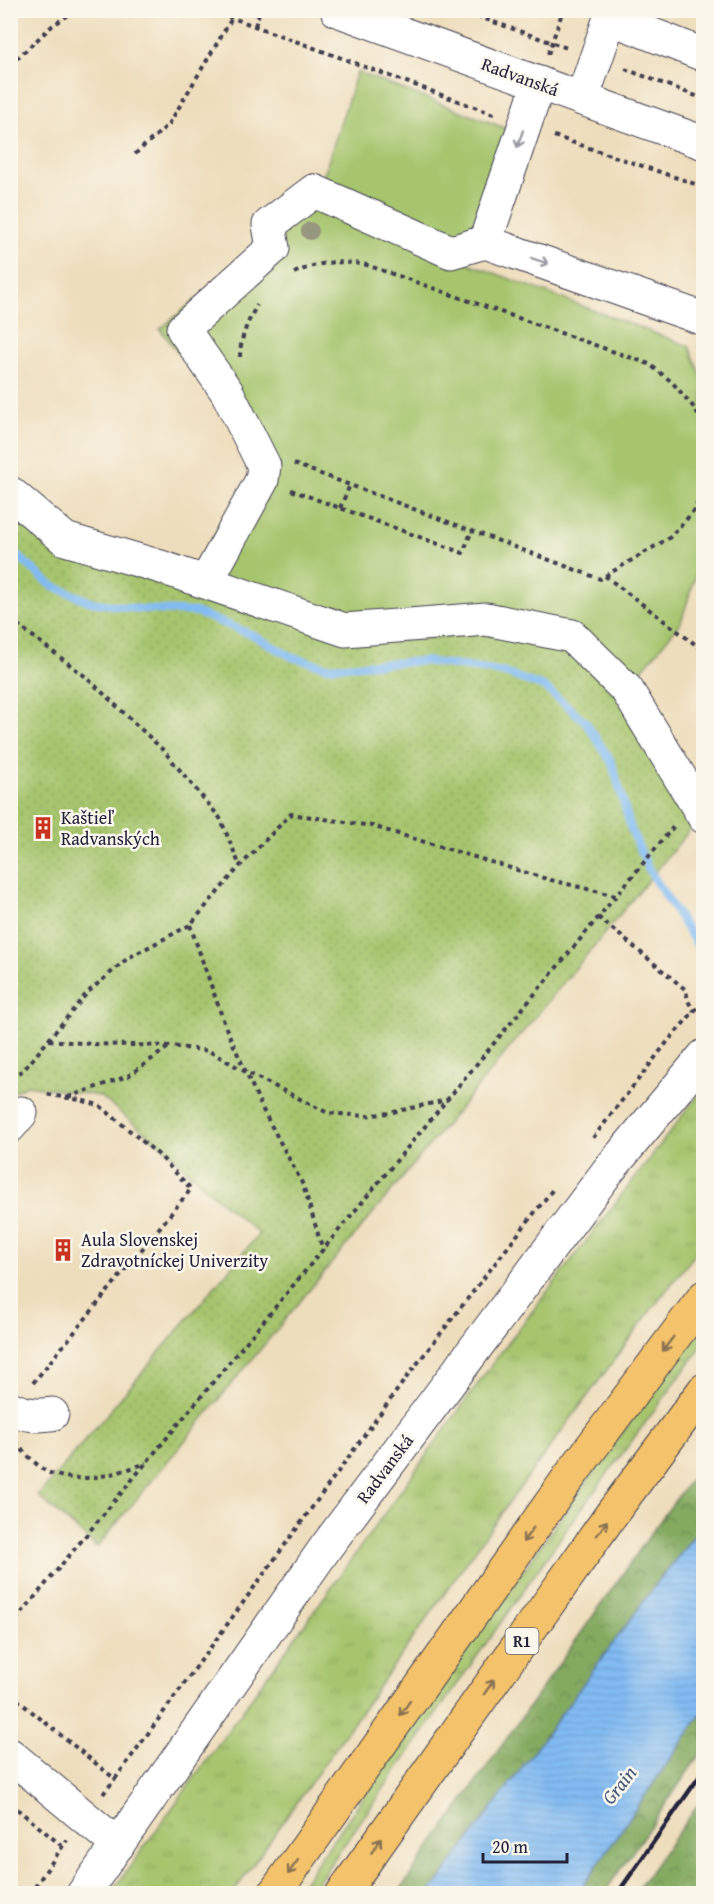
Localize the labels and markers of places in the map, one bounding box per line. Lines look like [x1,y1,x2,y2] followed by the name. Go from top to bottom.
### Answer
[61,804,160,852] place label: Kaštieľ Radvanských
[30,815,56,841] building icon: Kaštieľ Radvanských
[81,1226,268,1274] place label: Aula Slovenskej Zdravotníckej Univerzity
[50,1237,76,1263] building icon: Aula Slovenskej Zdravotníckej Univerzity

